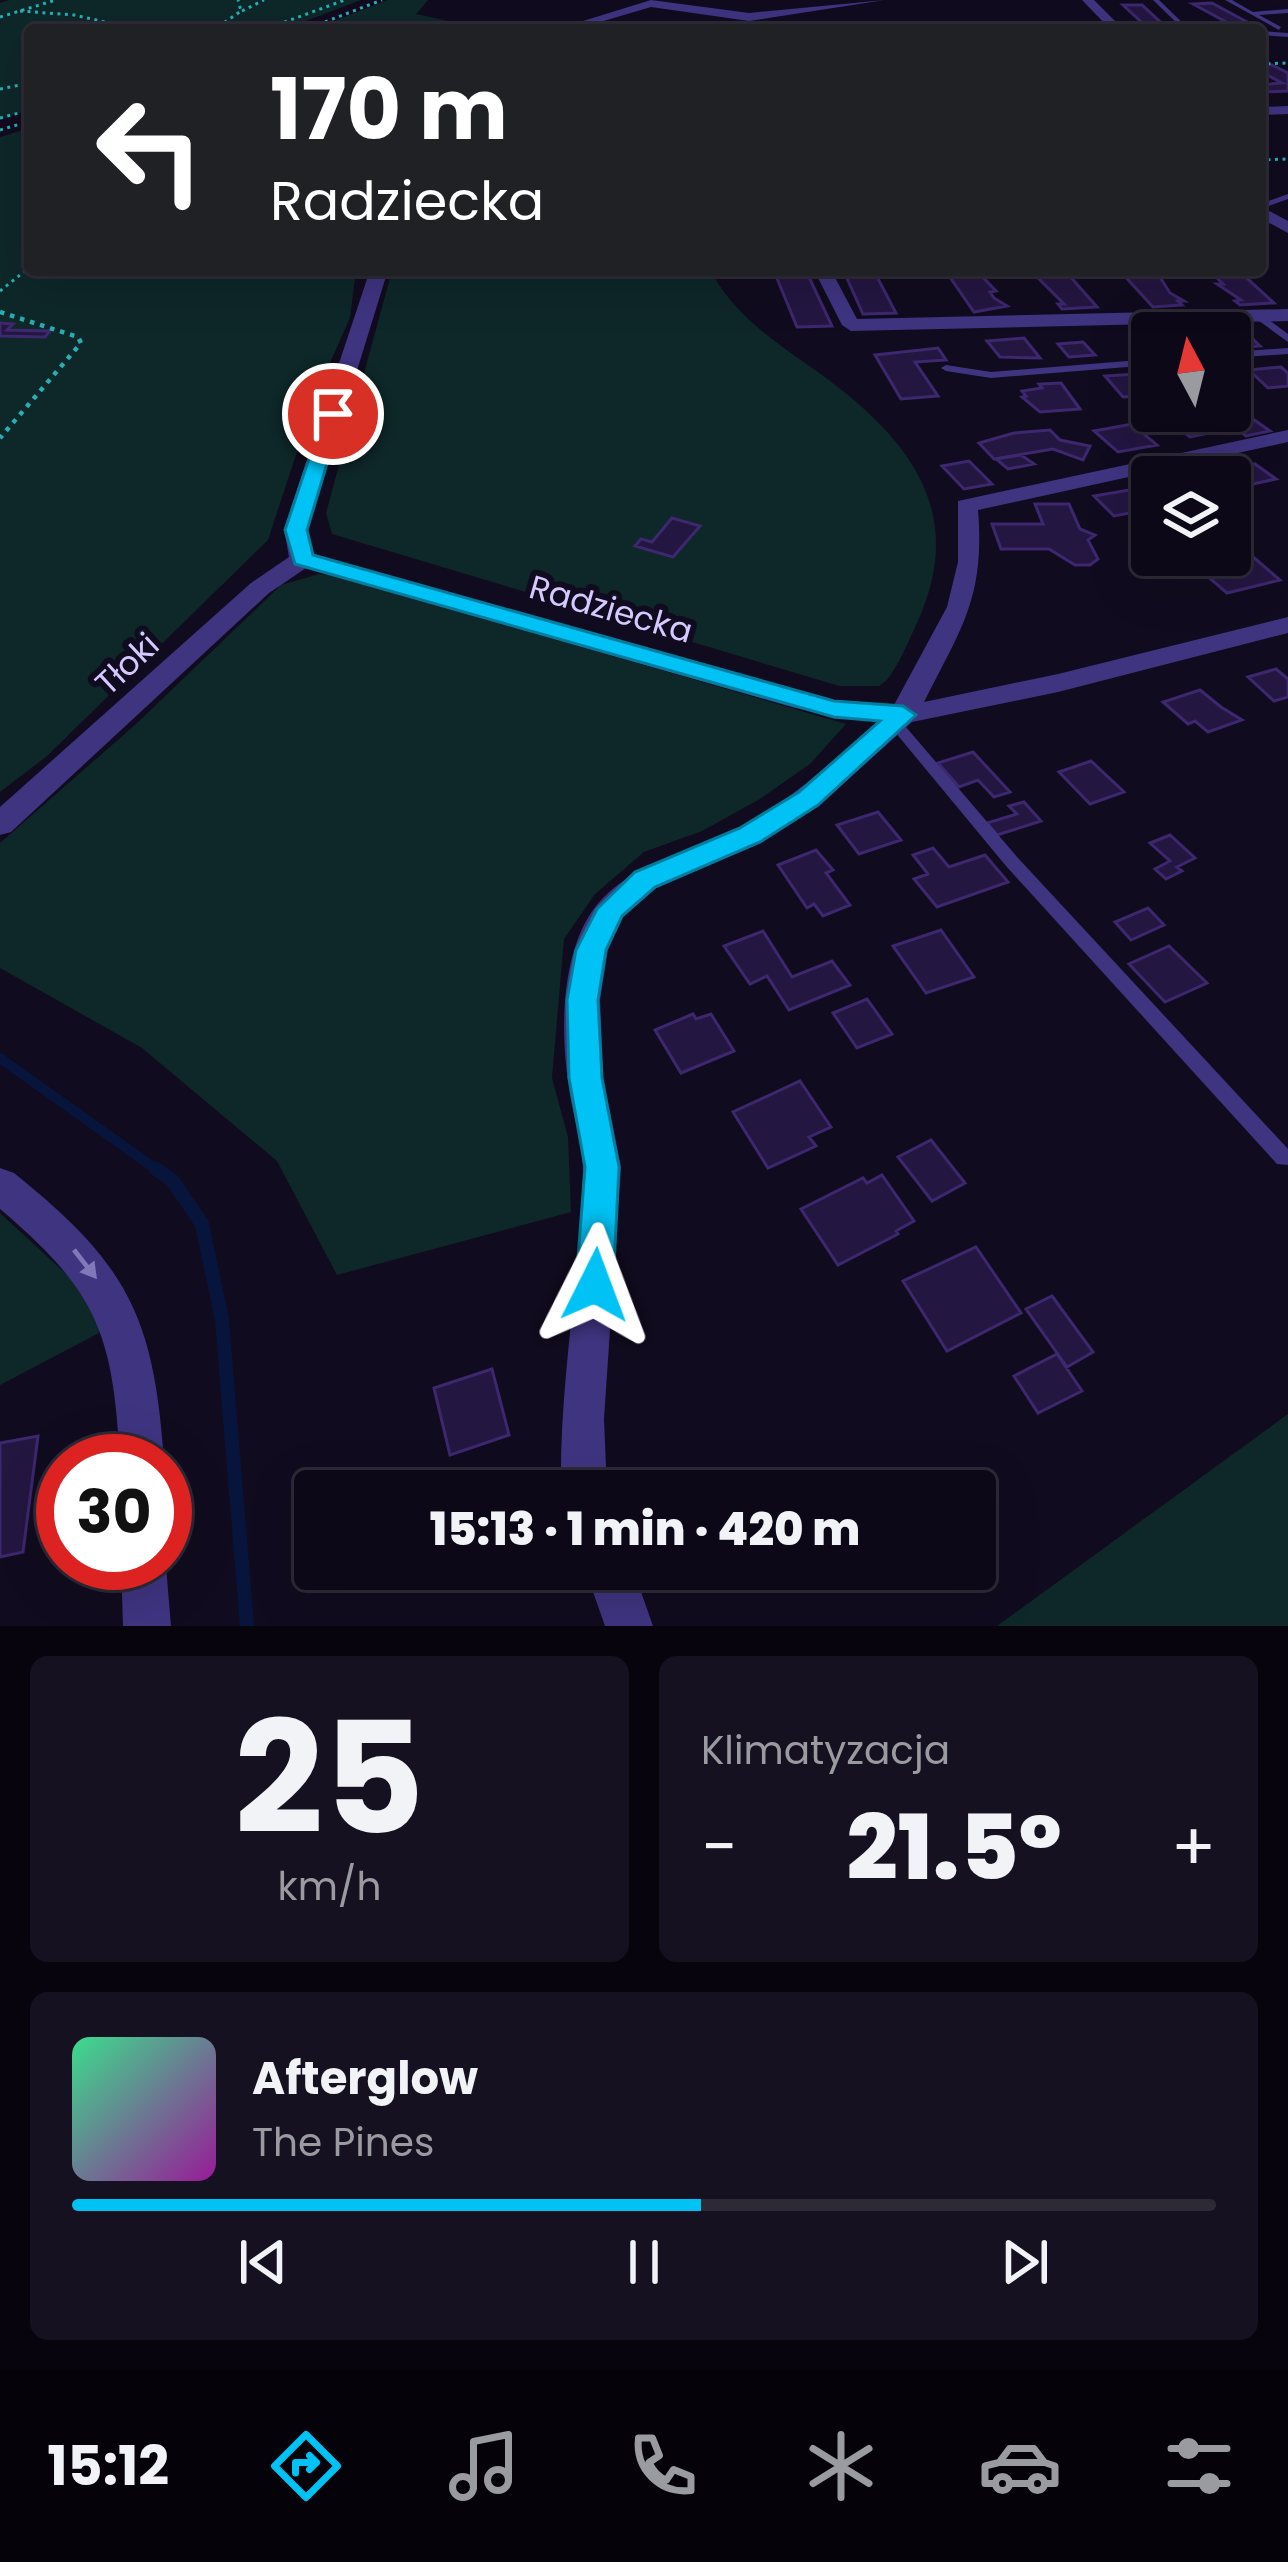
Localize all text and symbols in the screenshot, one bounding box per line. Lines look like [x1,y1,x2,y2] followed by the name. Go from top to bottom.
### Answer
[270,51,508,168] text: 170 m
[72,72,228,228] icon: left
[270,163,544,239] text: Radziecka
[1131,312,1251,432] north arrow
[1131,312,1251,576] map controls
[282,363,384,465] pin
[300,381,366,447] icon: arrive
[1131,456,1251,576] button: layers
[524,563,698,655] street label: Radziecka
[85,622,169,706] street label: Tłoki
[532,1222,658,1348] position arrow
[73,1249,97,1280] one-way arrow
[36,1434,192,1590] speed limit sign: 30
[430,1498,860,1561] text: 15:13 · 1 min · 420 m
[234,1669,425,1888] text: 25
[701,1723,950,1778] text: Klimatyzacja
[847,1784,1062,1911] text: 21.5°
[701,1801,737,1893] text: −
[1171,1801,1216,1893] text: +
[278,1859,381,1914] text: km/h
[252,2047,478,2110] text: Afterglow
[252,2115,434,2170] text: The Pines
[230,2229,296,2295] icon: previous
[611,2229,677,2295] icon: pause
[992,2229,1058,2295] icon: next
[264,2424,348,2508] icon: directions
[442,2424,526,2508] icon: music
[621,2424,705,2508] icon: phone
[799,2424,883,2508] icon: climate
[978,2424,1062,2508] icon: car
[1157,2424,1241,2508] icon: filters
[47,2428,169,2504] text: 15:12

